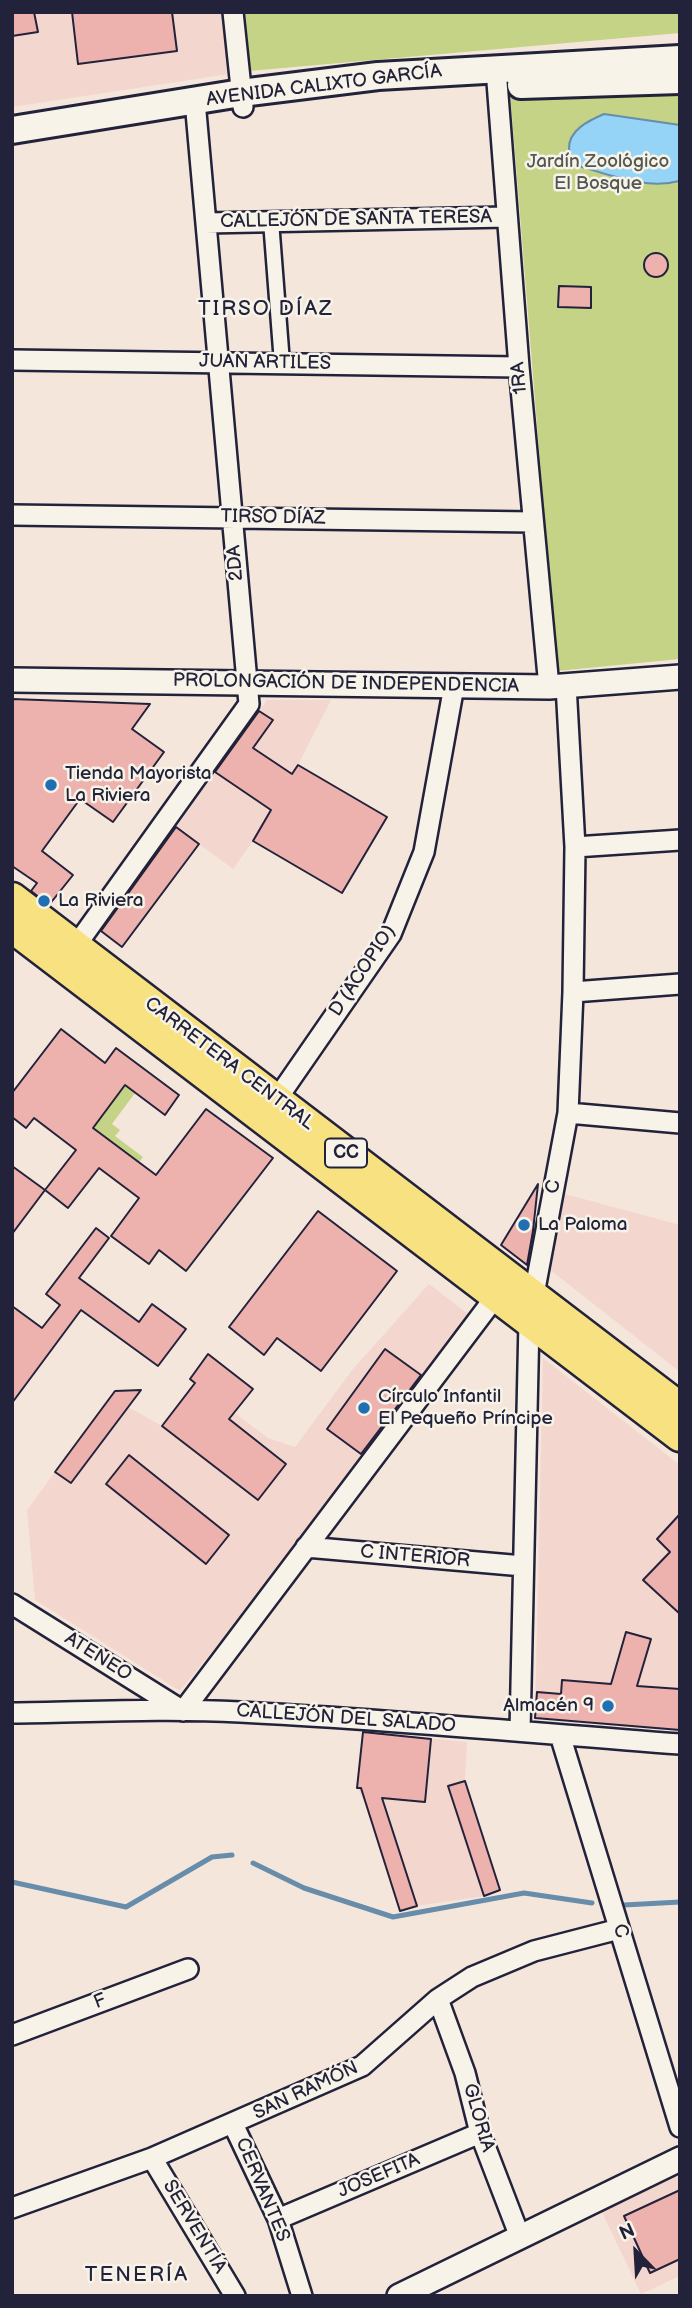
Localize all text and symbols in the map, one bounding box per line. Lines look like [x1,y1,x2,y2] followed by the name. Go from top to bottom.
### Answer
[205,60,443,112] street label: AVENIDA CALIXTO GARCÍA
[527,151,669,195] park label: Jardín Zoológico El Bosque
[220,206,492,234] street label: CALLEJÓN DE SANTA TERESA
[199,297,333,323] district label: TIRSO DÍAZ
[199,350,331,376] street label: JUAN ARTILES
[507,361,533,395] street label: 1RA
[220,506,326,530] street label: TIRSO DÍAZ
[223,544,249,582] street label: 2DA
[173,670,519,698] street label: PROLONGACIÓN DE INDEPENDENCIA
[65,763,212,807] place label: Tienda Mayorista La Riviera
[43,777,59,793] marker: Tienda Mayorista La Riviera
[58,890,144,912] place label: La Riviera
[36,893,52,909] marker: La Riviera
[325,921,401,1021] street label: D (ACOPIO)
[140,993,318,1135] street label: CARRETERA CENTRAL
[325,1138,367,1168] road number: CC
[542,1178,566,1196] street label: C
[538,1214,628,1236] place label: La Paloma
[516,1217,532,1233] marker: La Paloma
[378,1386,553,1430] place label: Círculo Infantil El Pequeño Príncipe
[356,1400,372,1416] marker: Círculo Infantil El Pequeño Príncipe
[359,1541,471,1573] street label: C INTERIOR
[60,1628,136,1686] street label: ATENEO
[503,1695,594,1717] place label: Almacén 9
[600,1698,616,1714] marker: Almacén 9
[236,1700,456,1738] street label: CALLEJÓN DEL SALADO
[607,1921,633,1941] street label: C
[91,1989,109,2015] street label: F
[250,2057,362,2125] street label: SAN RAMÓN
[457,2081,499,2155] street label: GLORIA
[230,2135,294,2245] street label: CERVANTES
[335,2149,423,2203] street label: JOSEFITA
[157,2176,231,2278] street label: SERVENTÍA
[601,2217,671,2287] north arrow
[616,2219,638,2246] text: N
[86,2263,188,2289] district label: TENERÍA

